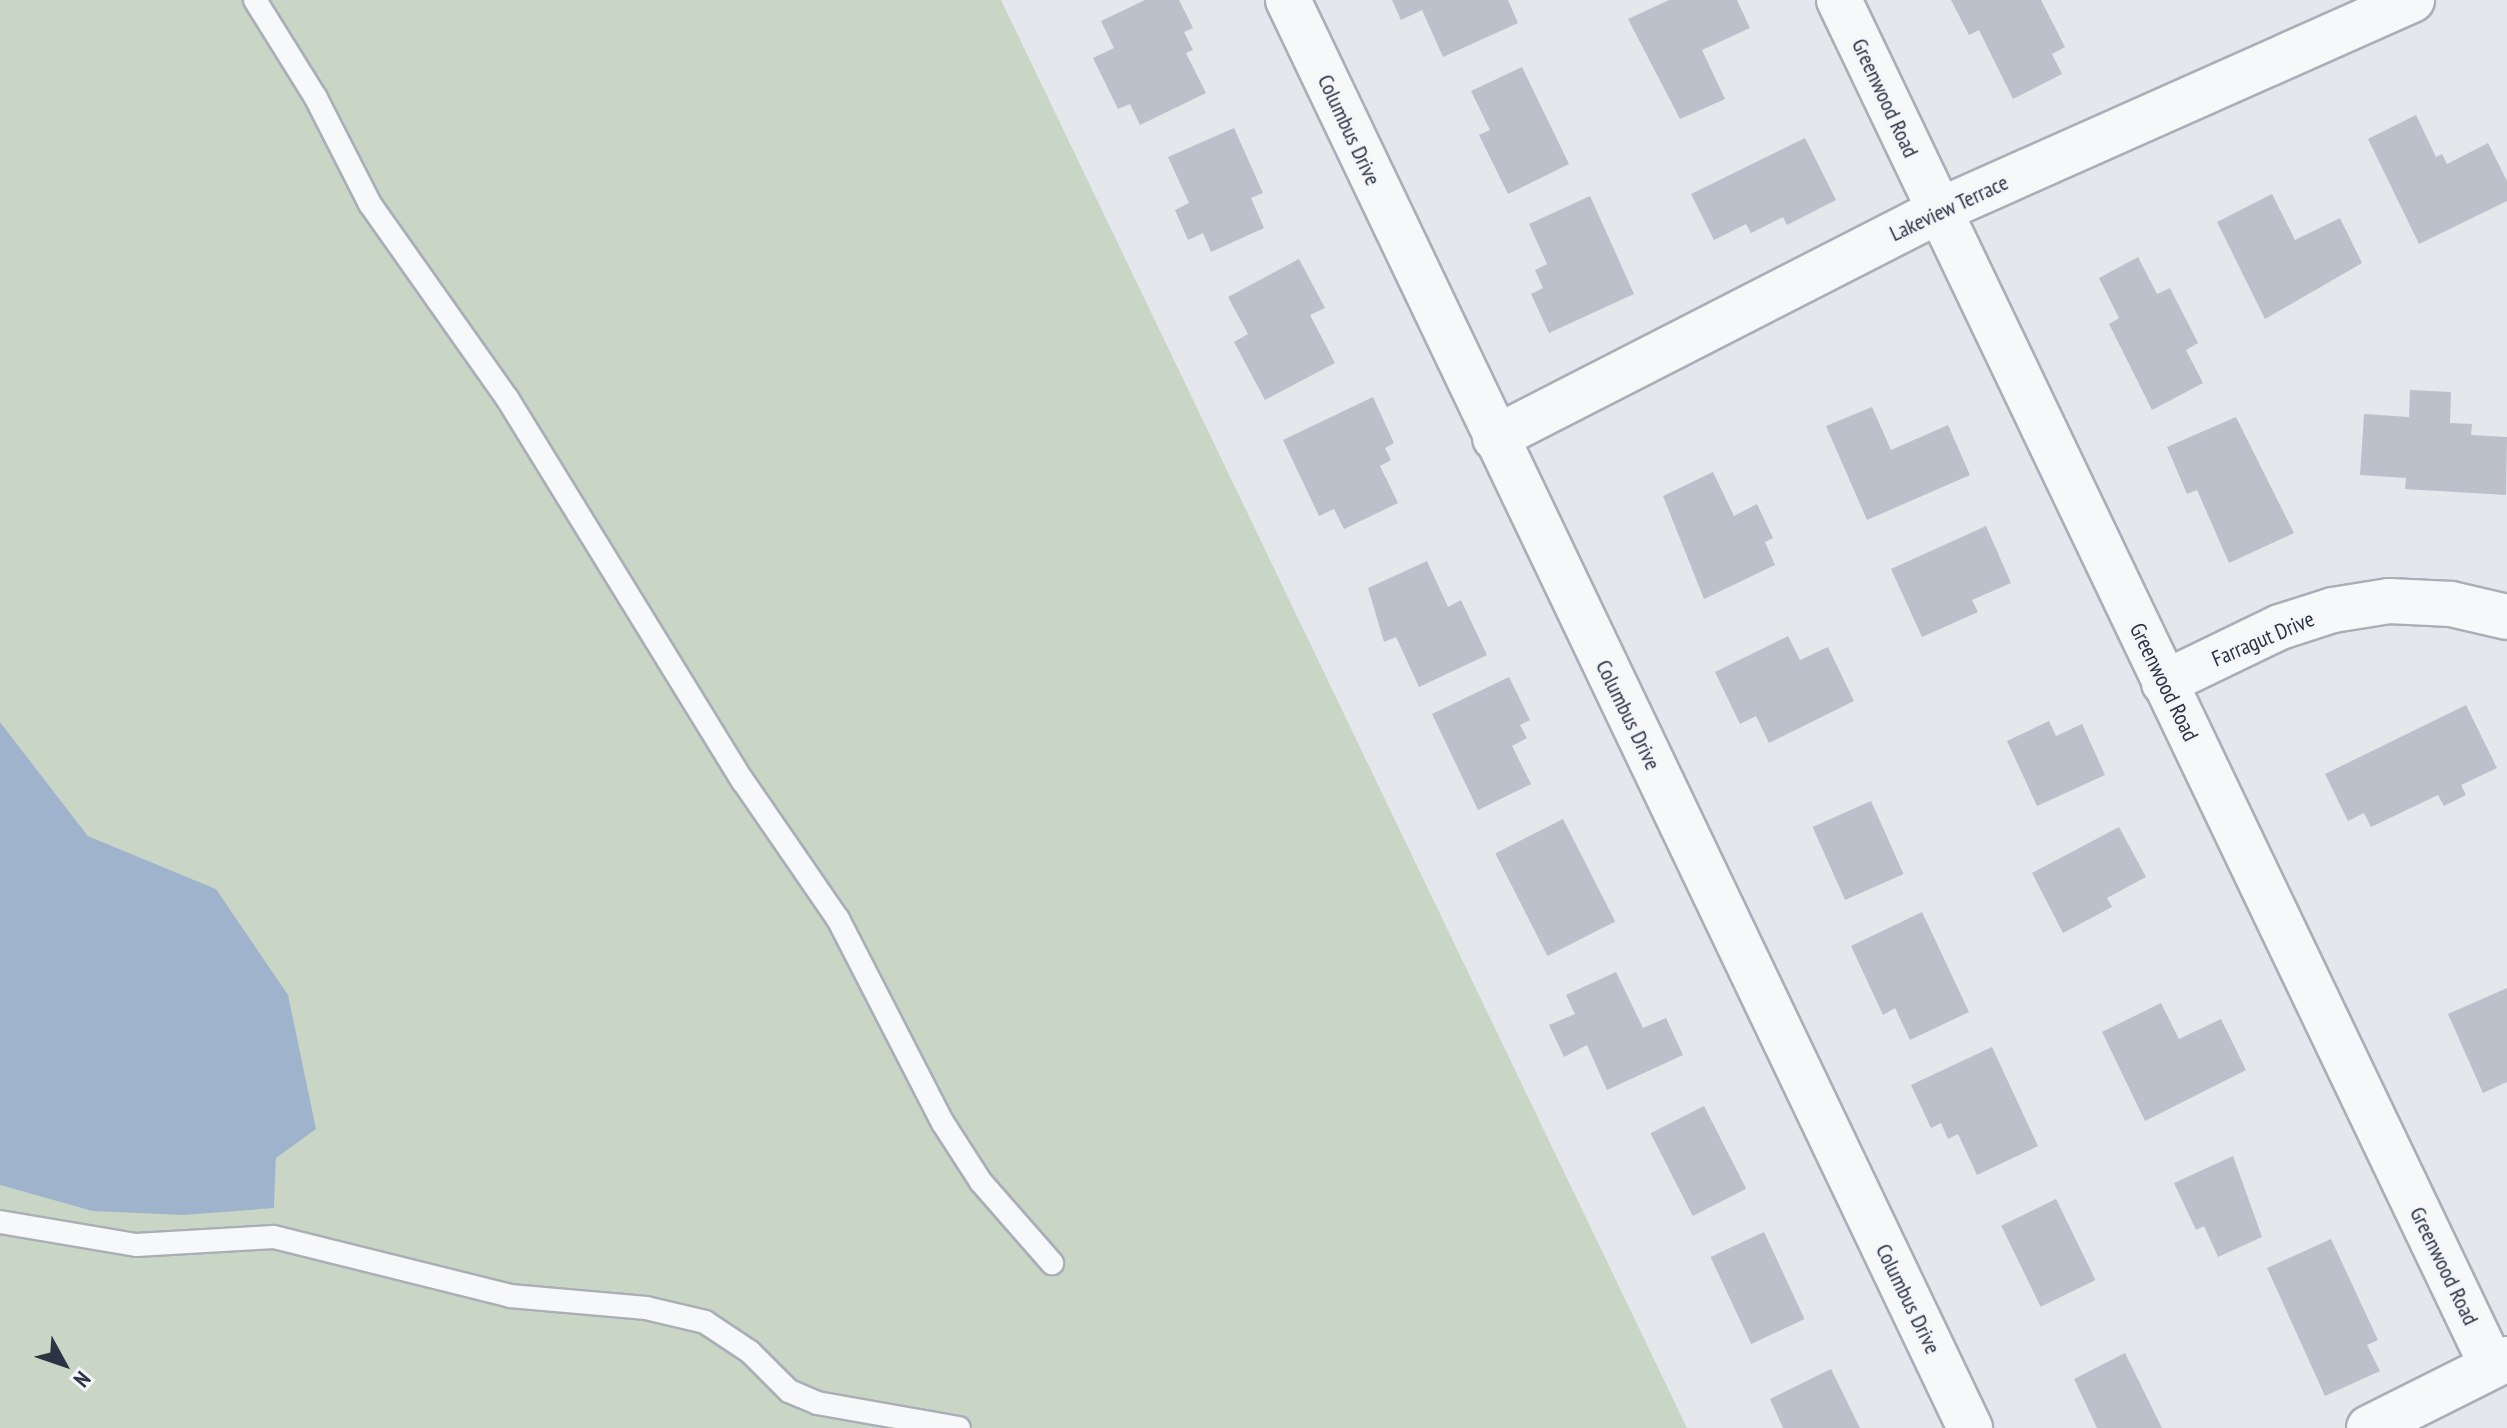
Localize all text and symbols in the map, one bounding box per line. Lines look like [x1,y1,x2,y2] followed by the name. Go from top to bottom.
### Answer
[1846,34,1924,162] street label: Greenwood Road
[1312,70,1386,190] street label: Columbus Drive
[1885,169,2013,247] street label: Lakeview Terrace
[2208,606,2318,672] street label: Farragut Drive
[2124,619,2204,745] street label: Greenwood Road
[1590,656,1666,774] street label: Columbus Drive
[2404,1203,2484,1329] street label: Greenwood Road
[1870,1240,1946,1358] street label: Columbus Drive
[24,1324,104,1404] north arrow
[68,1366,97,1393] text: N

